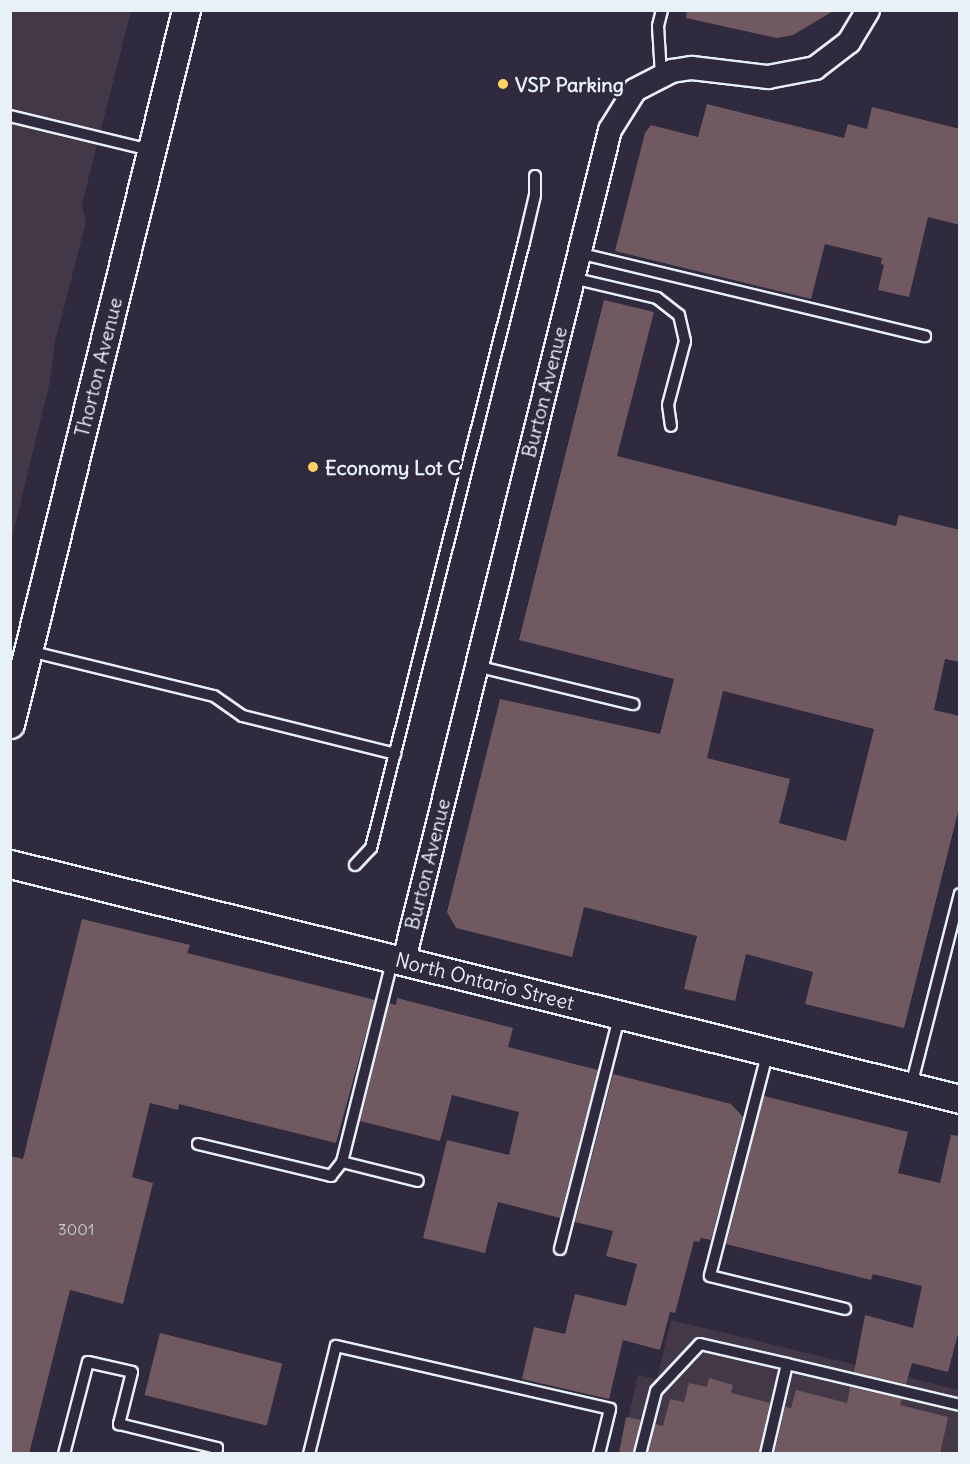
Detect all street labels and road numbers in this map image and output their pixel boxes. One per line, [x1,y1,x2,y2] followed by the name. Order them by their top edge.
[69,295,127,439] street label: Thorton Avenue
[516,324,572,460] street label: Burton Avenue
[399,796,455,932] street label: Burton Avenue
[393,947,577,1015] street label: North Ontario Street

